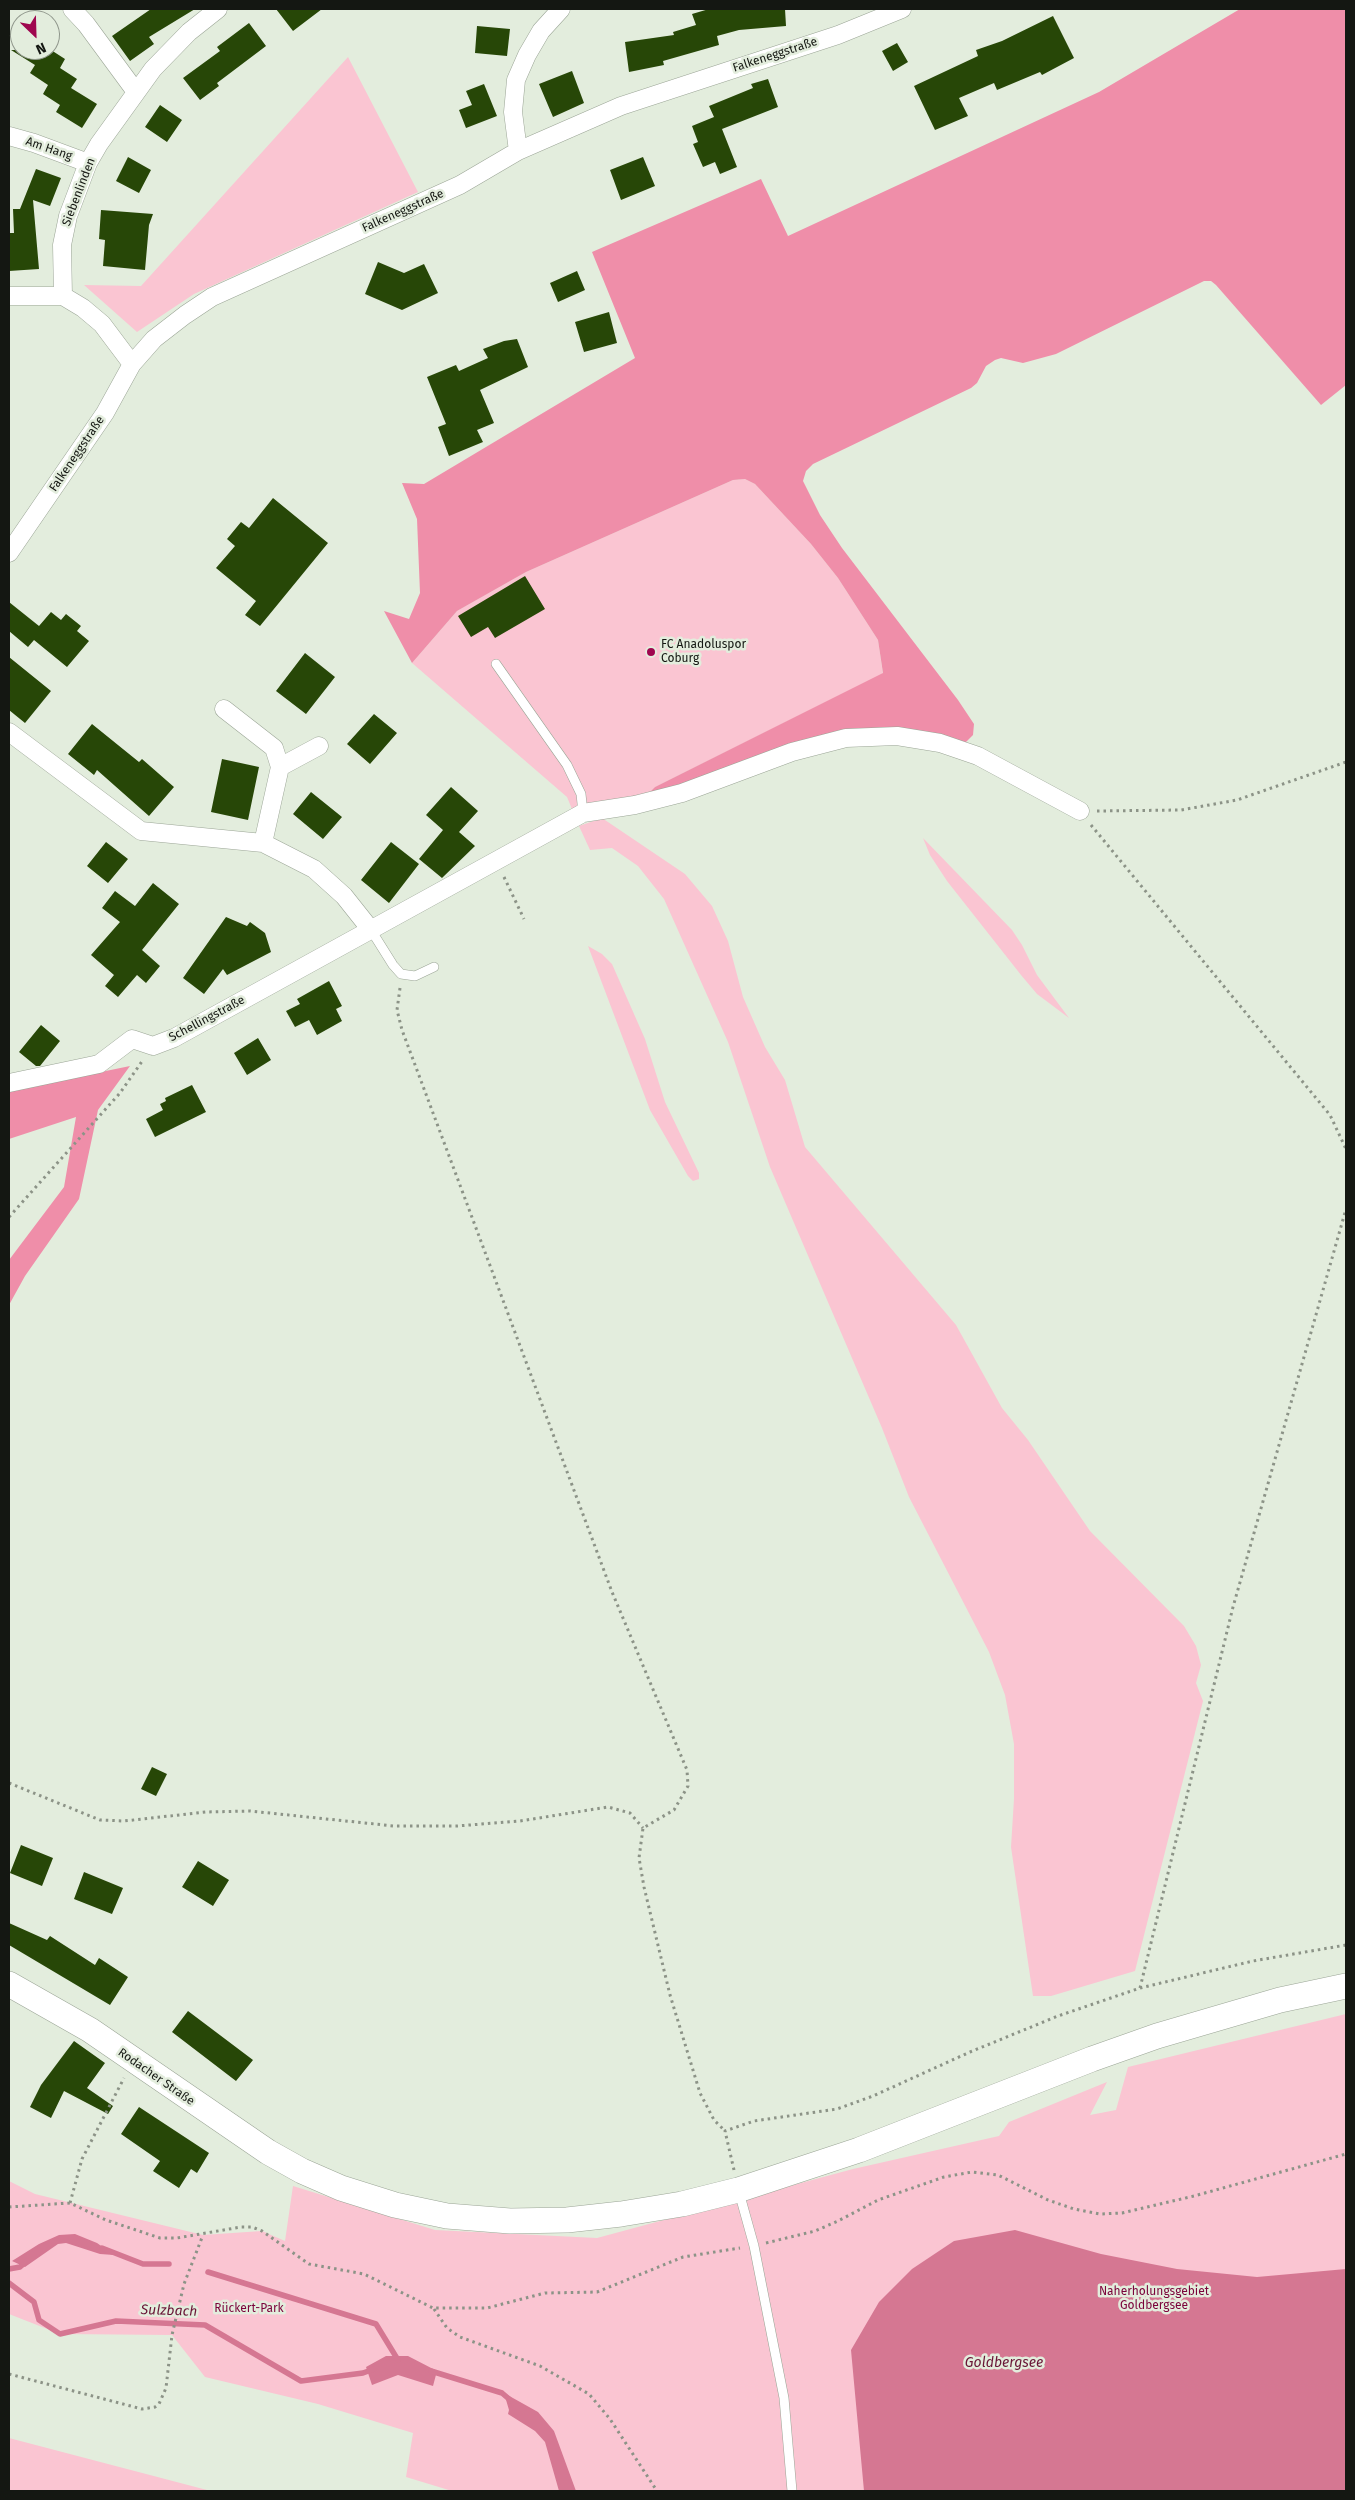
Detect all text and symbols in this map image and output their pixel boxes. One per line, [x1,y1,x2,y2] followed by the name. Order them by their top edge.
[10,10,60,60] north arrow
[731,35,819,75] street label: Falkeneggstraße
[33,39,49,58] text: N
[24,134,74,164] street label: Am Hang
[59,156,99,228] street label: Siebenlinden
[360,187,446,235] street label: Falkeneggstraße
[46,414,108,494] street label: Falkeneggstraße
[661,638,746,666] place label: FC Anadoluspor Coburg
[645,646,657,658] marker: FC Anadoluspor Coburg
[167,993,247,1045] street label: Schellingstraße
[115,2045,197,2109] street label: Rodacher Straße
[1099,2285,1209,2313] park label: Naherholungsgebiet Goldbergsee
[140,2302,198,2320] water label: Sulzbach
[214,2302,284,2316] park label: Rückert-Park
[965,2355,1043,2371] water label: Goldbergsee

